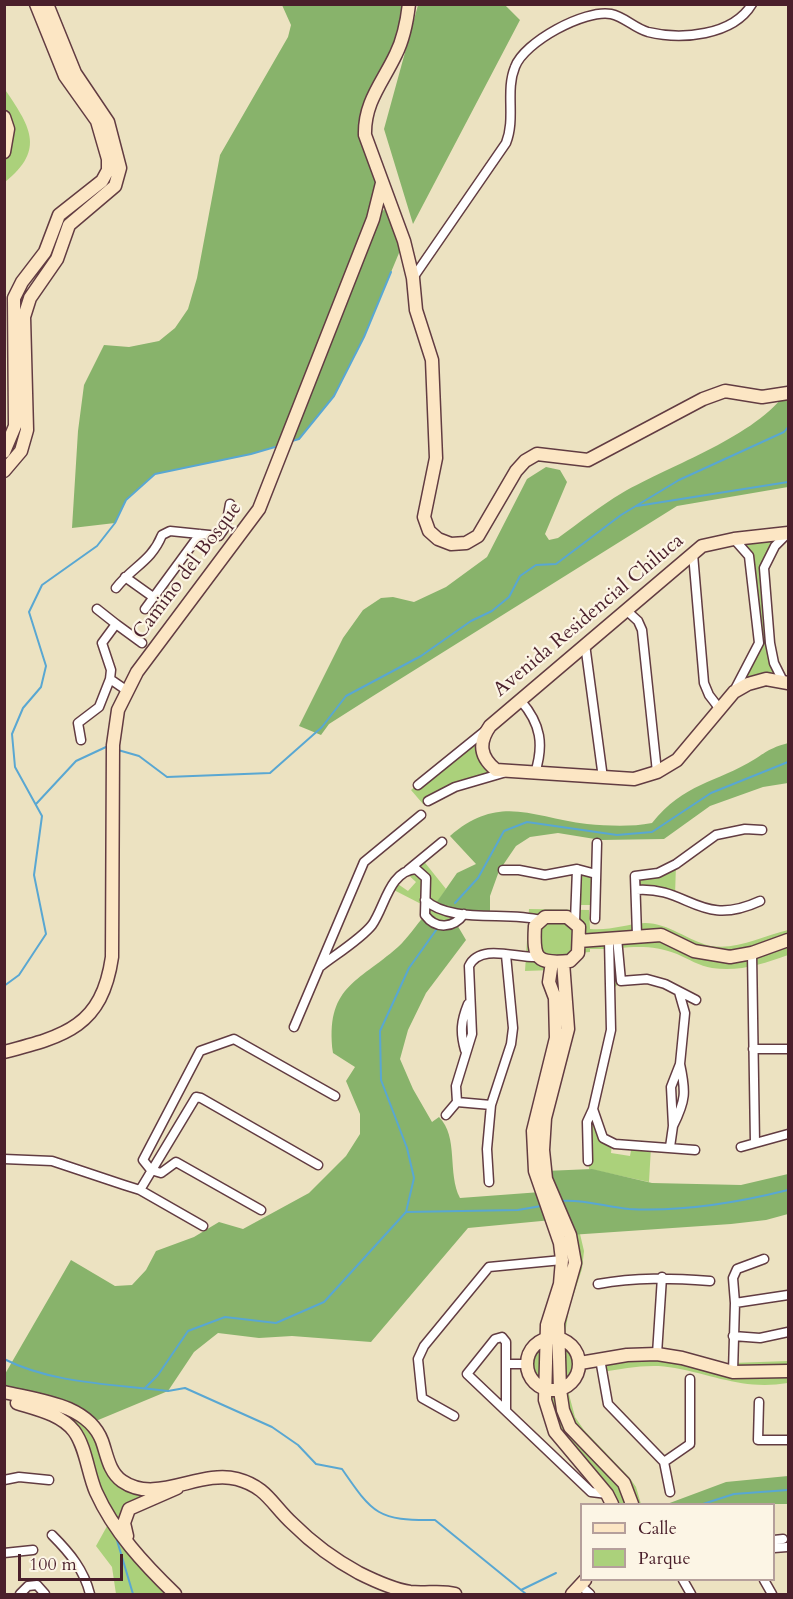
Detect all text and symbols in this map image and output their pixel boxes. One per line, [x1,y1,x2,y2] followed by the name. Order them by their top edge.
[128,497,248,645] street label: Camino del Bosque
[489,529,689,703] street label: Avenida Residencial Chiluca
[580,1503,775,1581] legend
[638,1516,677,1541] text: Calle
[21,1542,126,1580] scale bar
[638,1546,691,1571] text: Parque
[29,1552,77,1577] text: 100 m

